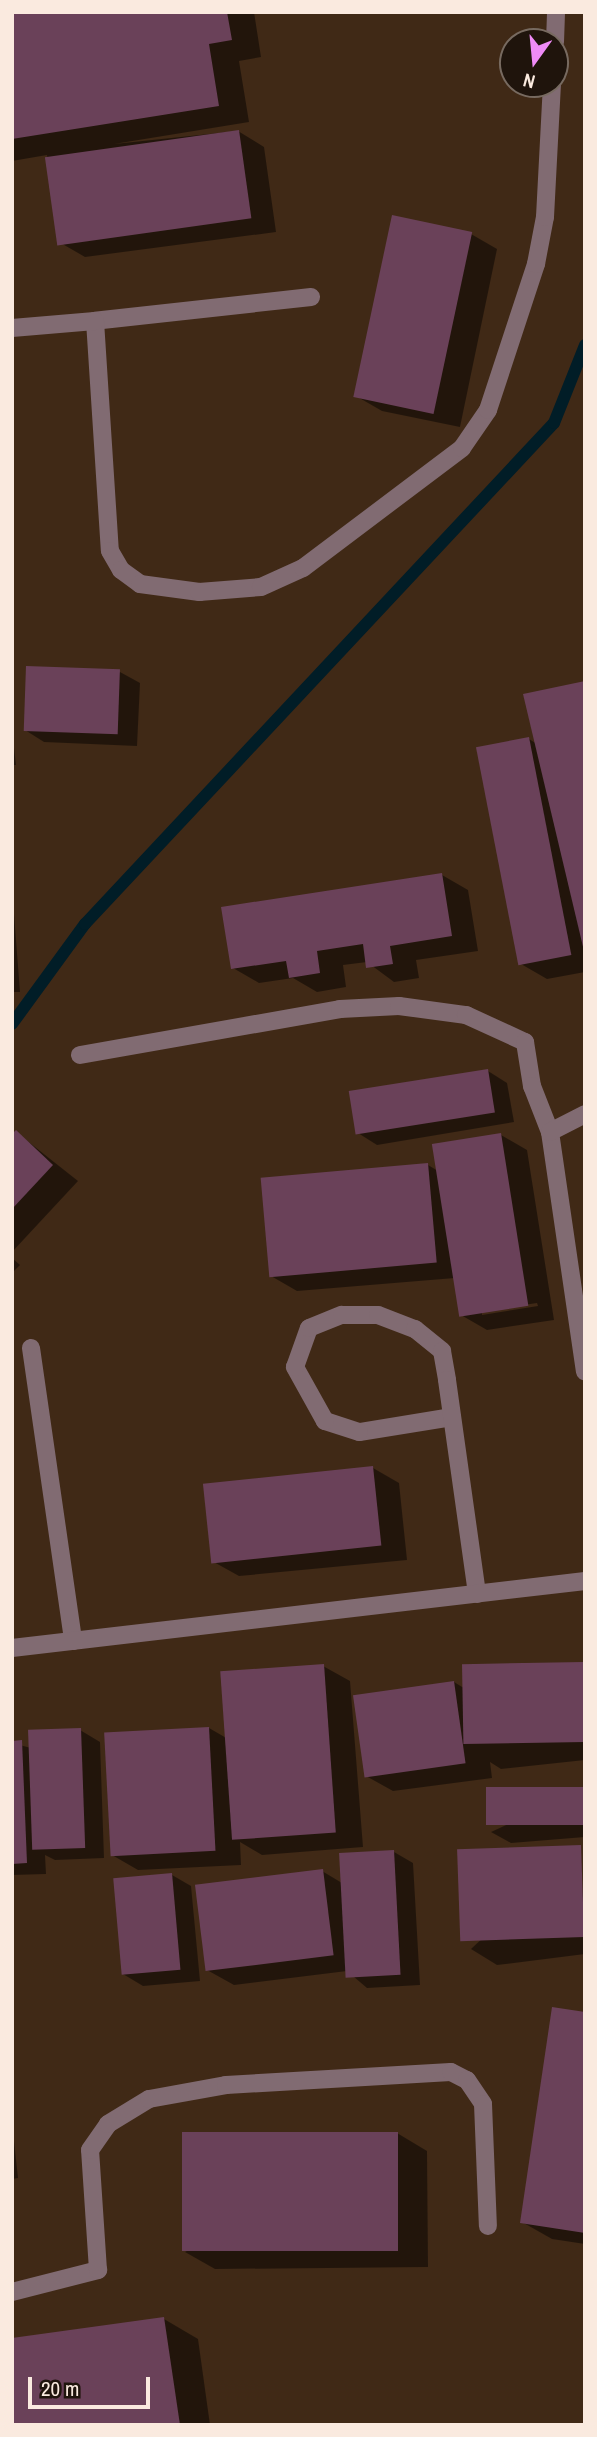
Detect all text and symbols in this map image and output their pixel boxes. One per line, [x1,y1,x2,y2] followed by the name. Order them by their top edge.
[499,28,569,98] north arrow
[520,67,538,95] text: N
[32,2364,154,2408] scale bar
[41,2374,79,2403] text: 20 m

